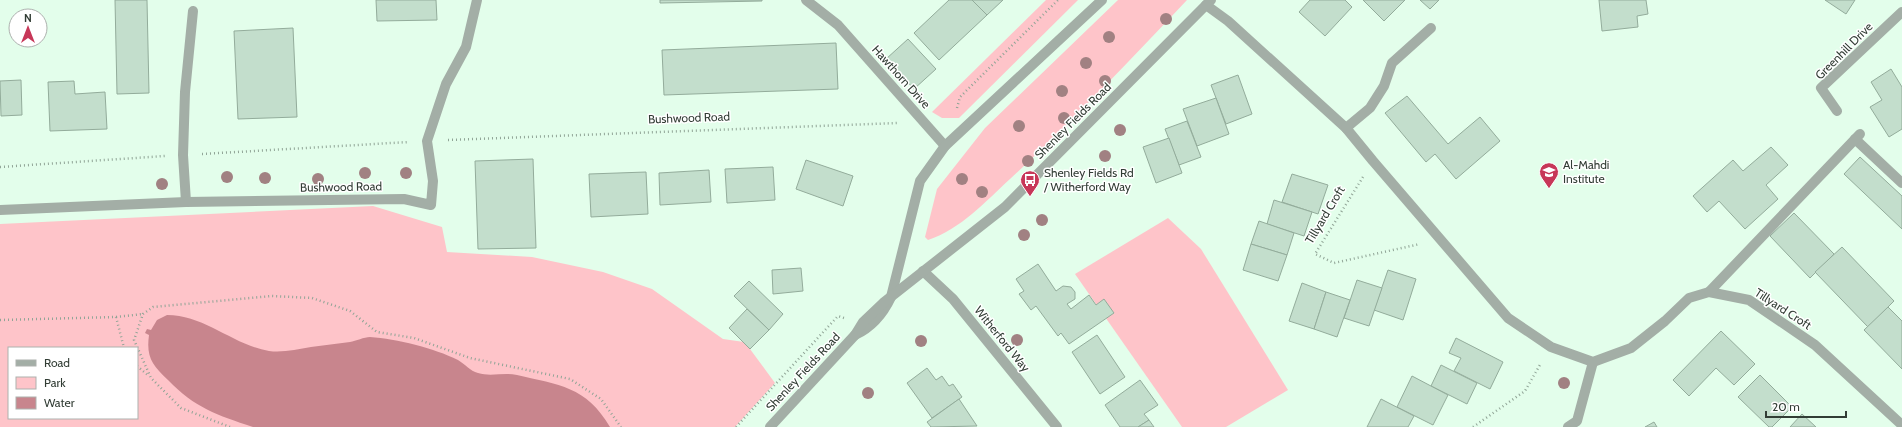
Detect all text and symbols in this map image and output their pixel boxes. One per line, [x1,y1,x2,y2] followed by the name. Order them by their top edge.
[8,8,48,48] north arrow
[24,11,32,25] text: N
[1812,19,1875,82] street label: Greenhill Drive
[869,42,934,111] street label: Hawthorn Drive
[1031,79,1114,162] street label: Shenley Fields Road
[648,109,730,126] street label: Bushwood Road
[1563,157,1609,186] place label: Al-Mahdi Institute
[1538,161,1560,189] school or university icon: Al-Mahdi Institute
[1043,165,1134,194] place label: Shenley Fields Rd / Witherford Way
[1019,169,1041,197] bus stop icon: Shenley Fields Rd / Witherford Way
[300,178,382,195] street label: Bushwood Road
[1301,183,1348,246] street label: Tillyard Croft
[1752,285,1814,332] street label: Tillyard Croft
[971,303,1033,375] street label: Witherford Way
[762,329,843,414] street label: Shenley Fields Road
[8,347,138,419] legend
[44,355,70,370] text: Road
[44,375,66,390] text: Park
[1766,393,1846,419] scale bar
[44,395,75,410] text: Water
[1772,399,1800,414] text: 20 m

